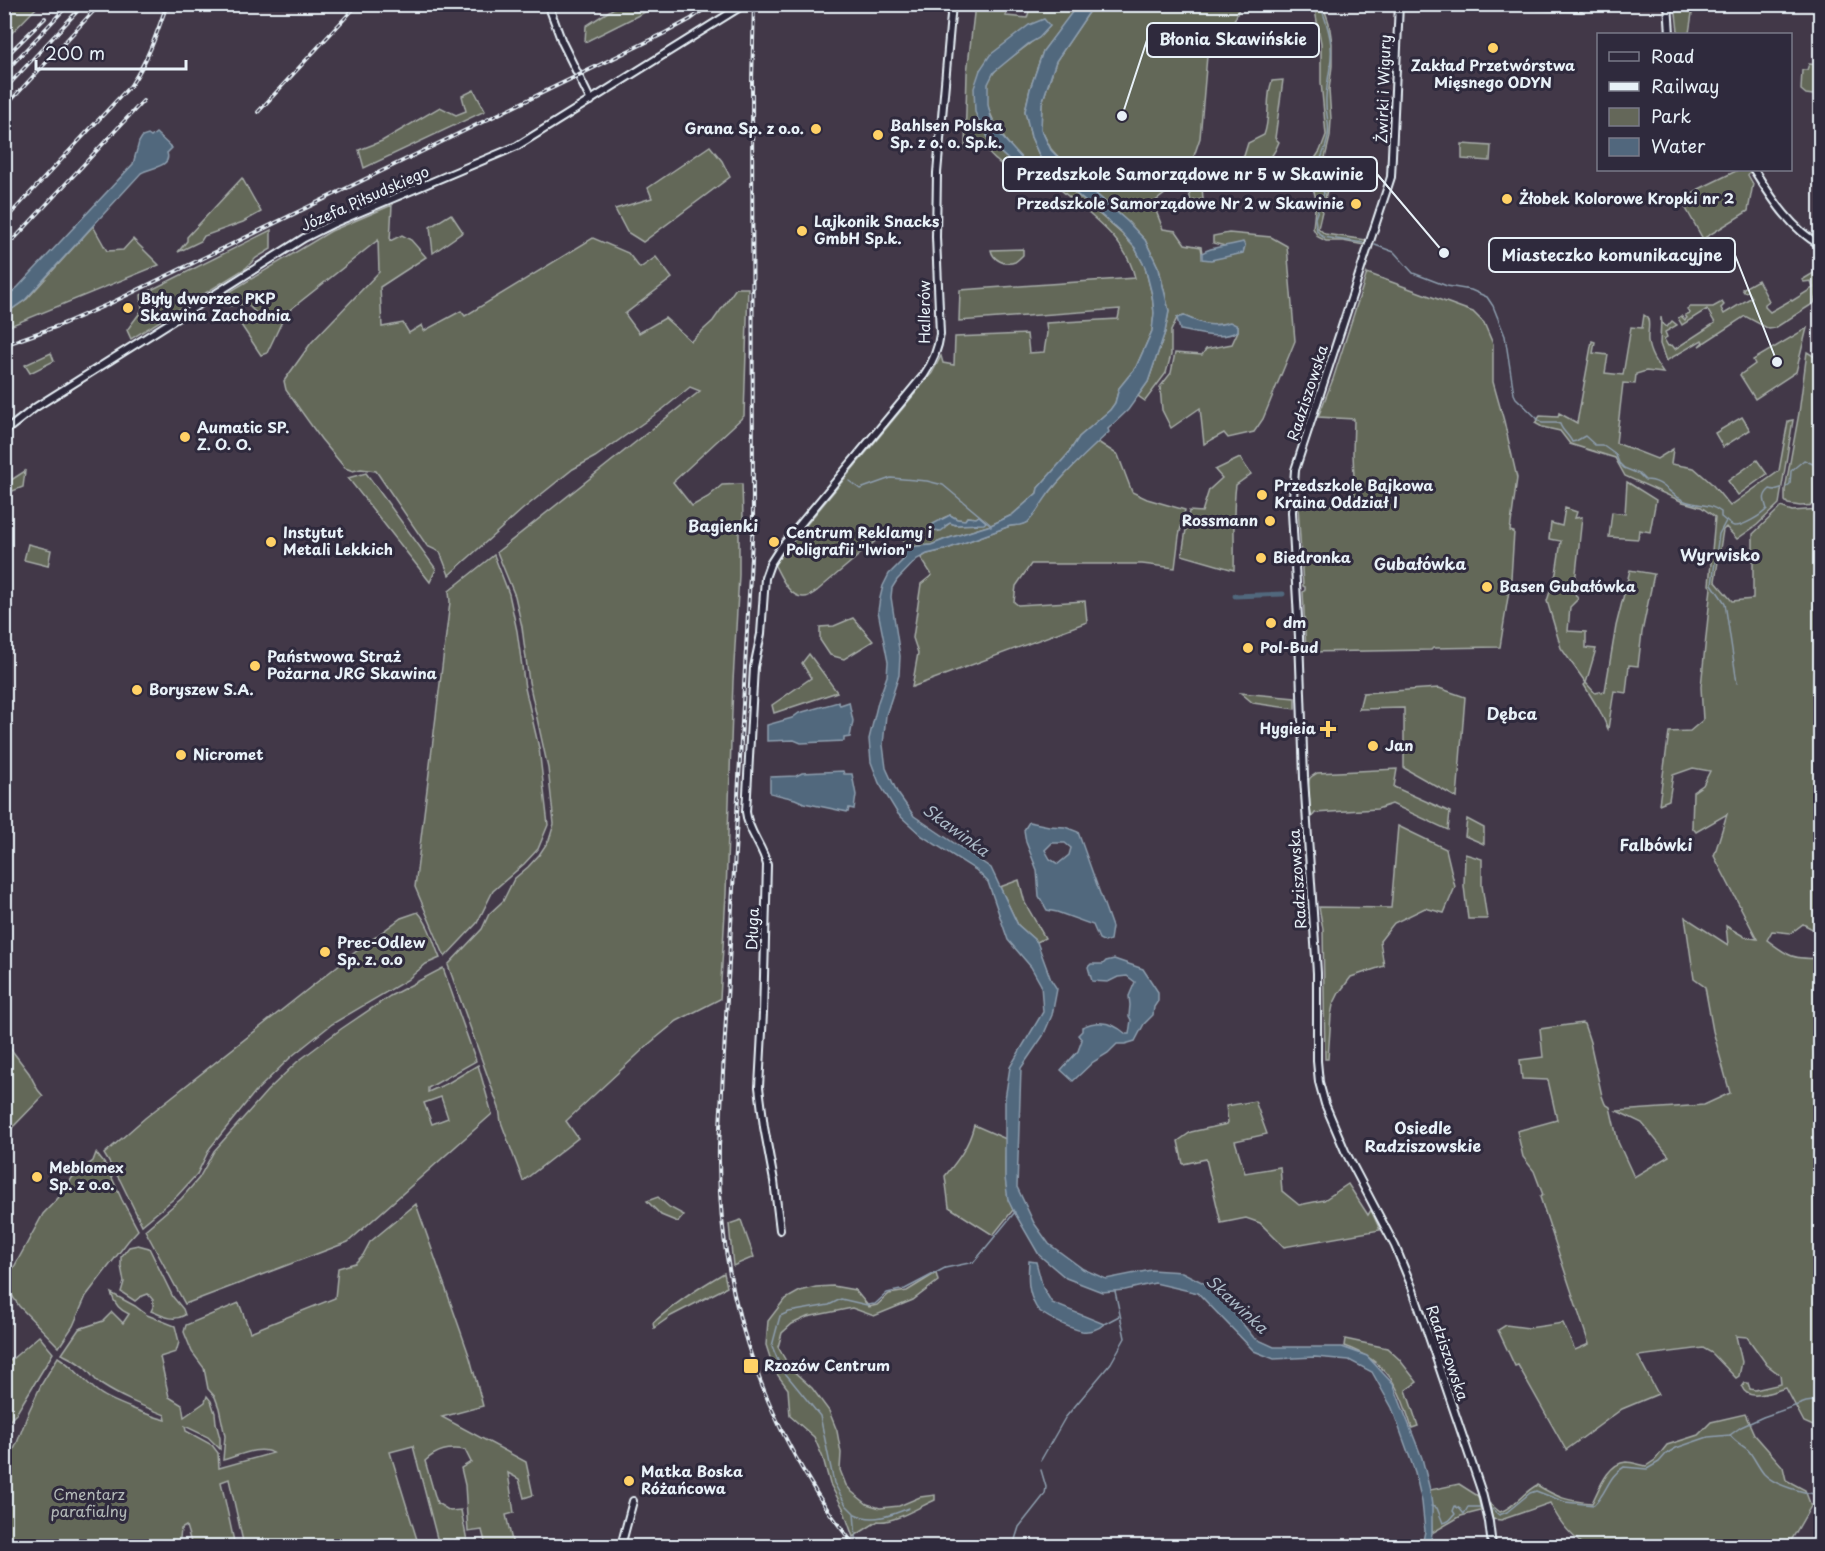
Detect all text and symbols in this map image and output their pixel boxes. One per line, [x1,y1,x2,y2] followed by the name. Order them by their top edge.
[1147,23,1319,57] callout: Błonia Skawińskie
[1159,26,1307,50] text: Błonia Skawińskie
[36,33,186,71] scale bar
[1597,33,1792,171] legend
[1369,34,1396,144] street label: Żwirki i Wigury
[45,39,105,66] text: 200 m
[1486,41,1500,55] marker: Zakład Przetwórstwa Mięsnego ODYN
[1651,42,1695,69] text: Road
[1411,53,1575,93] place label: Zakład Przetwórstwa Mięsnego ODYN
[1651,72,1719,99] text: Railway
[1651,102,1691,129] text: Park
[890,113,1003,153] place label: Bahlsen Polska Sp. z o. o. Sp.k.
[684,116,804,139] place label: Grana Sp. z o.o.
[809,122,823,136] marker: Grana Sp. z o.o.
[871,128,885,142] marker: Bahlsen Polska Sp. z o. o. Sp.k.
[1651,132,1706,159] text: Water
[1003,157,1377,191] callout: Przedszkole Samorządowe nr 5 w Skawinie
[296,159,432,236] street label: Józefa Piłsudskiego
[1016,161,1364,185] text: Przedszkole Samorządowe nr 5 w Skawinie
[1519,186,1735,209] place label: Żłobek Kolorowe Kropki nr 2
[1017,191,1344,214] place label: Przedszkole Samorządowe Nr 2 w Skawinie
[1500,192,1514,206] marker: Żłobek Kolorowe Kropki nr 2
[1349,197,1363,211] marker: Przedszkole Samorządowe Nr 2 w Skawinie
[814,209,939,249] place label: Lajkonik Snacks GmbH Sp.k.
[795,224,809,238] marker: Lajkonik Snacks GmbH Sp.k.
[1489,238,1735,272] callout: Miasteczko komunikacyjne
[1502,242,1722,266] text: Miasteczko komunikacyjne
[912,280,935,344] street label: Hallerów
[140,286,291,326] place label: Były dworzec PKP Skawina Zachodnia
[121,301,135,315] marker: Były dworzec PKP Skawina Zachodnia
[1280,341,1333,444] street label: Radziszowska
[197,415,290,455] place label: Aumatic SP. Z. O. O.
[178,430,192,444] marker: Aumatic SP. Z. O. O.
[1274,473,1433,513] place label: Przedszkole Bajkowa Kraina Oddział I
[1255,488,1269,502] marker: Przedszkole Bajkowa Kraina Oddział I
[1182,508,1258,531] place label: Rossmann
[688,513,758,537] district label: Bagienki
[1263,514,1277,528] marker: Rossmann
[283,520,393,560] place label: Instytut Metali Lekkich
[786,520,933,560] place label: Centrum Reklamy i Poligrafii "Iwion"
[264,535,278,549] marker: Instytut Metali Lekkich
[767,535,781,549] marker: Centrum Reklamy i Poligrafii "Iwion"
[1680,542,1760,566] district label: Wyrwisko
[1273,545,1351,568] place label: Biedronka
[1254,551,1268,565] marker: Biedronka
[1374,551,1466,575] district label: Gubałówka
[1499,574,1636,597] place label: Basen Gubałówka
[1480,580,1494,594] marker: Basen Gubałówka
[1283,610,1306,633] place label: dm
[1264,616,1278,630] marker: dm
[1260,635,1318,658] place label: Pol-Bud
[1241,641,1255,655] marker: Pol-Bud
[267,644,438,684] place label: Państwowa Straż Pożarna JRG Skawina
[248,659,262,673] marker: Państwowa Straż Pożarna JRG Skawina
[149,677,254,700] place label: Boryszew S.A.
[130,683,144,697] marker: Boryszew S.A.
[1487,701,1538,725] district label: Dębca
[1260,716,1317,739] place label: Hygieia
[1321,722,1335,736] marker: Hygieia
[1385,733,1413,756] place label: Jan
[1366,739,1380,753] marker: Jan
[193,742,263,765] place label: Nicromet
[174,748,188,762] marker: Nicromet
[918,797,996,862] water label: Skawinka
[1282,828,1311,930] street label: Radziszowska
[1620,832,1692,856] district label: Falbówki
[739,907,764,950] street label: Długa
[337,930,426,970] place label: Prec-Odlew Sp. z. o.o
[318,945,332,959] marker: Prec-Odlew Sp. z. o.o
[1365,1115,1482,1157] district label: Osiedle Radziszowskie
[49,1155,124,1195] place label: Meblomex Sp. z o.o.
[30,1170,44,1184] marker: Meblomex Sp. z o.o.
[1201,1268,1275,1339] water label: Skawinka
[1421,1302,1476,1404] street label: Radziszowska
[764,1353,890,1376] place label: Rzozów Centrum
[742,1357,760,1375] marker: Rzozów Centrum
[641,1459,743,1499] place label: Matka Boska Różańcowa
[622,1474,636,1488] marker: Matka Boska Różańcowa
[51,1482,127,1522] park label: Cmentarz parafialny

